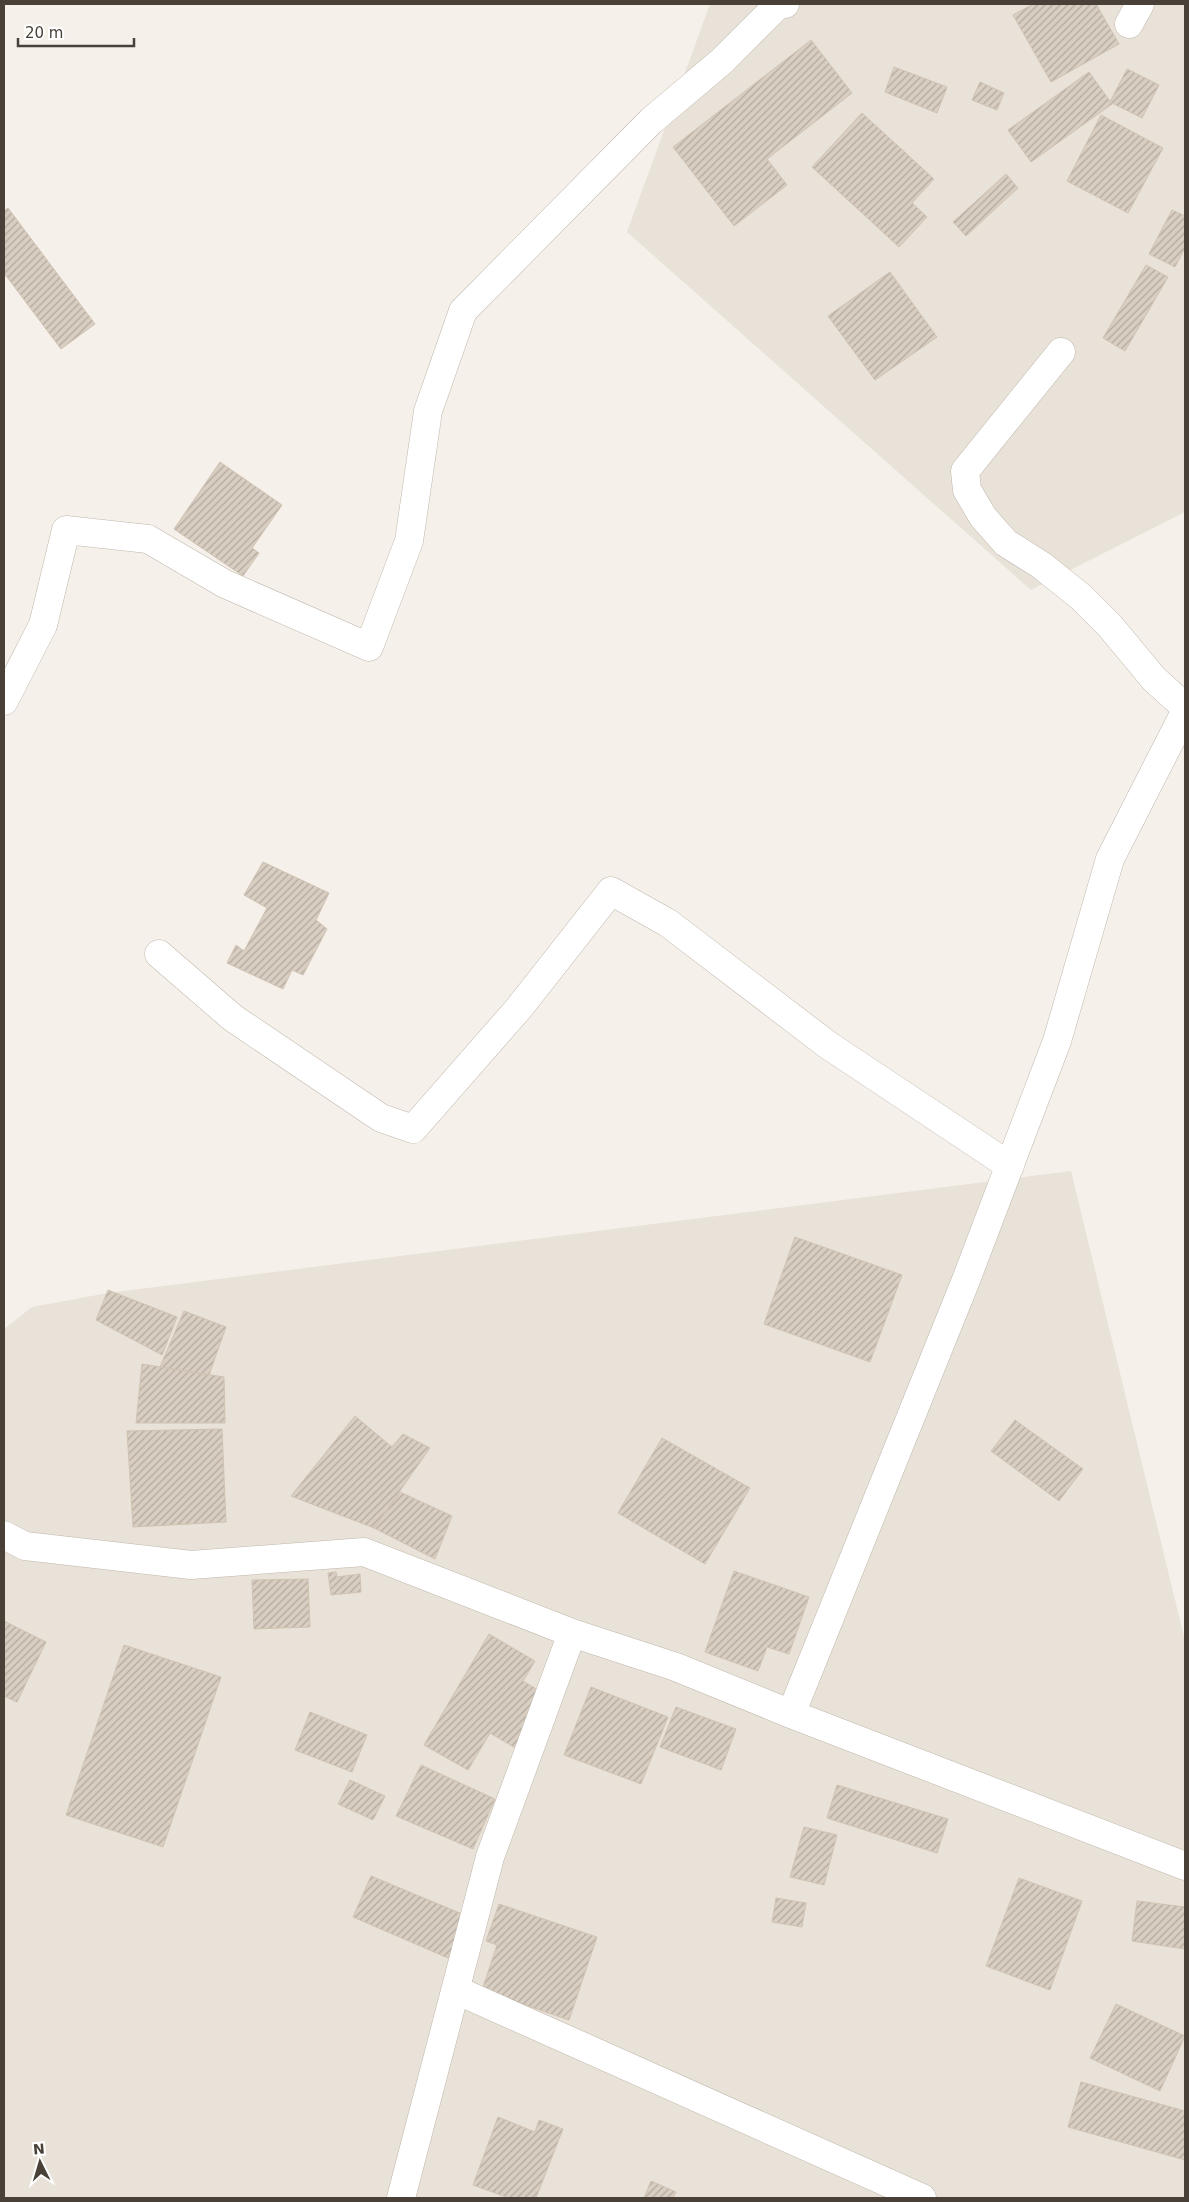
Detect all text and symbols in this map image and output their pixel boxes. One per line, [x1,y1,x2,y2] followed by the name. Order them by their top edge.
[18,15,134,47] scale bar
[25,24,63,42] text: 20 m
[15,2137,65,2187] north arrow
[32,2141,45,2158] text: N

